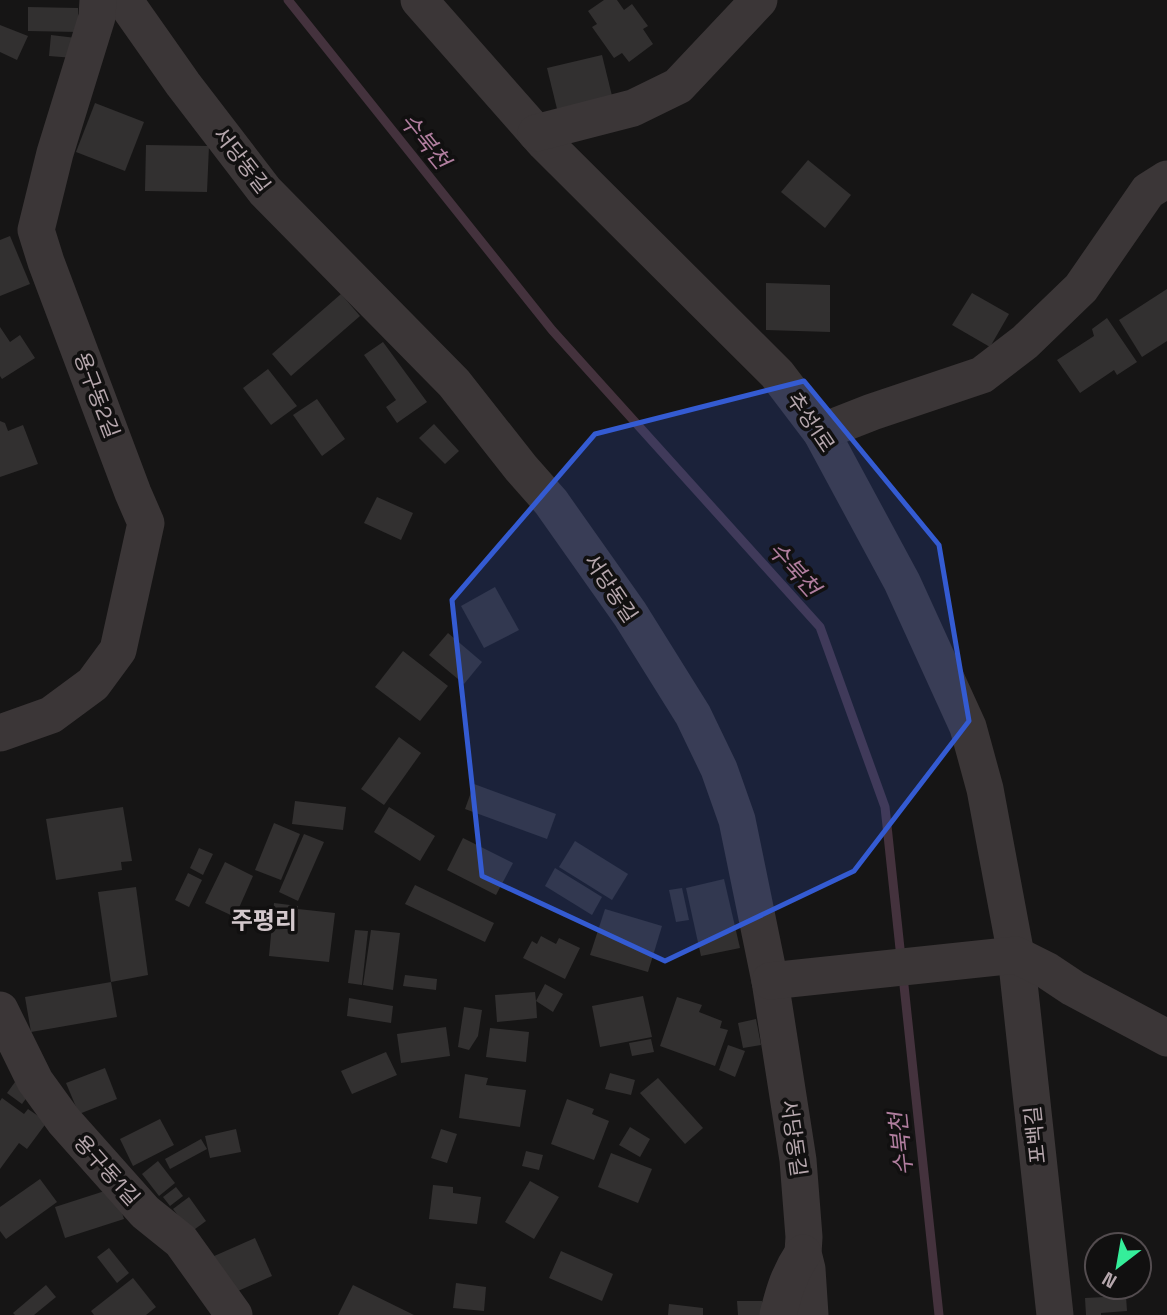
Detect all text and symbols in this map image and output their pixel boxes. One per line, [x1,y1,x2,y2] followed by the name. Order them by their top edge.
[393,107,458,177] water label: 수북천
[208,121,276,199] street label: 서당동길
[68,348,126,442] street label: 용구동2길
[781,387,841,457] street label: 추성1로
[762,535,828,605] water label: 수북천
[578,548,644,628] street label: 서당동길
[231,905,297,936] district label: 주평리
[775,1098,813,1178] street label: 서당동길
[1019,1105,1051,1165] street label: 포백길
[882,1108,919,1177] water label: 수북천
[68,1129,146,1211] street label: 용구동1길
[1083,1231,1153,1301] north arrow
[1098,1266,1121,1294] text: N

